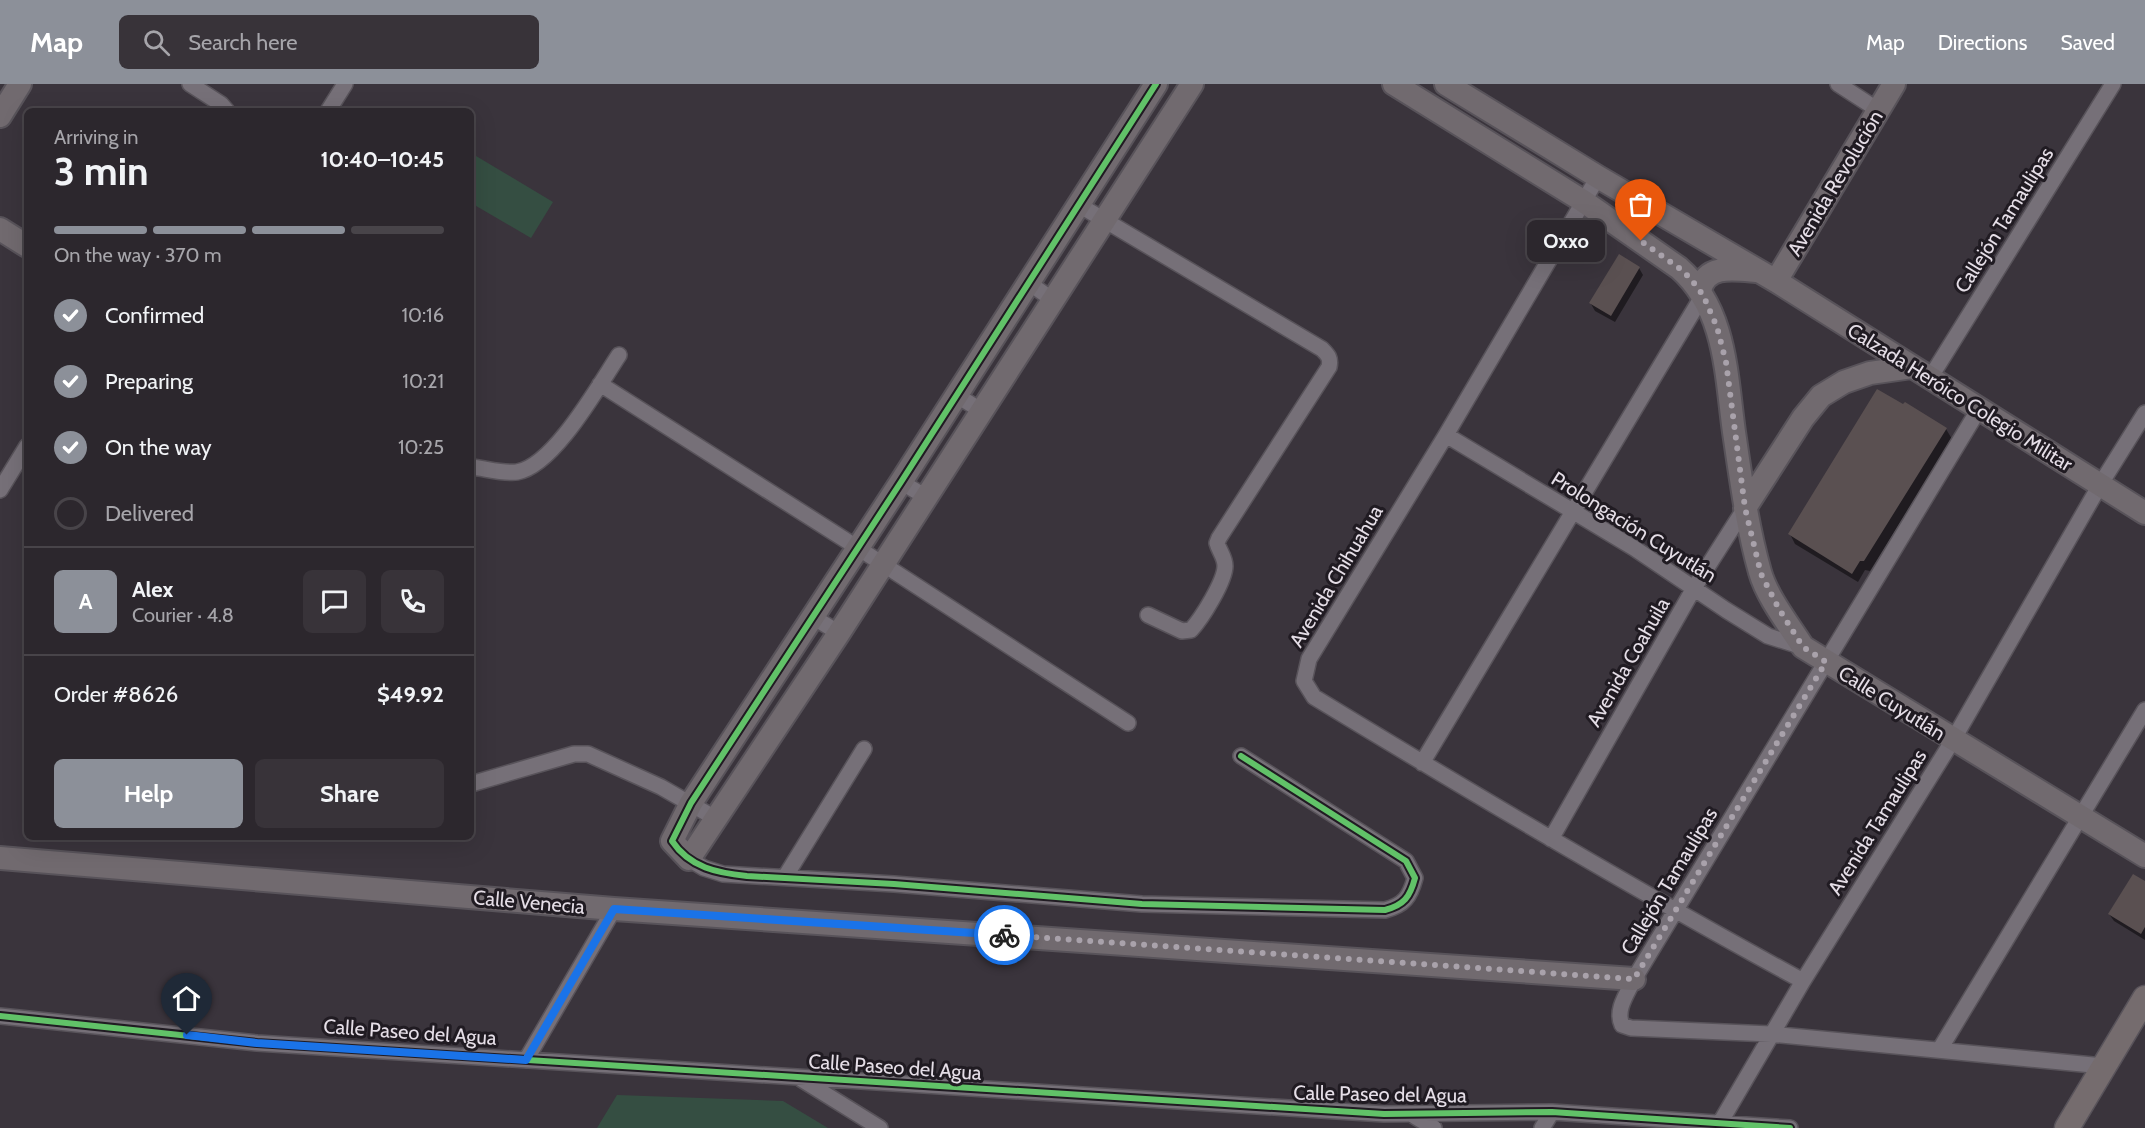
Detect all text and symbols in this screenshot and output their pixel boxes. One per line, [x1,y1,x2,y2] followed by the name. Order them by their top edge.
[119,15,539,69] search box
[30,25,83,59] text: Map
[140,26,173,59] icon: search
[188,29,297,56] text: Search here
[1866,30,1905,55] text: Map
[1938,30,2027,55] text: Directions
[2060,30,2115,55] text: Saved
[1782,106,1888,260] street label: Avenida Revolución
[54,125,138,149] text: Arriving in
[1950,143,2058,297] street label: Callejón Tamaulipas
[320,146,444,173] text: 10:40–10:45
[54,147,149,195] text: 3 min
[1615,179,1666,241] pin
[1624,188,1657,221] icon: bag
[1527,220,1605,262] callout: Oxxo
[1543,229,1589,253] text: Oxxo
[54,243,221,267] text: On the way · 370 m
[54,299,87,332] icon: check
[105,302,204,329] text: Confirmed
[401,303,444,327] text: 10:16
[1843,318,2077,477] street label: Calzada Heróico Colegio Militar
[54,365,87,398] icon: check
[105,368,193,395] text: Preparing
[402,369,444,393] text: 10:21
[54,431,87,464] icon: check
[105,434,212,461] text: On the way
[398,435,444,459] text: 10:25
[1547,466,1721,588] street label: Prolongación Cuyutlán
[105,500,194,527] text: Delivered
[1284,500,1388,651] street label: Avenida Chihuahua
[303,570,366,633] button: chat
[381,570,444,633] button: phone
[132,576,173,603] text: Alex
[79,588,92,615] text: A
[1581,593,1675,731] street label: Avenida Coahuila
[132,603,234,627] text: Courier · 4.8
[1834,661,1950,745] street label: Calle Cuyutlán
[54,681,178,708] text: Order #8626
[377,681,444,708] text: $49.92
[1823,745,1931,899] street label: Avenida Tamaulipas
[54,759,243,828] button: Help
[255,759,444,828] button: Share
[1616,803,1722,959] street label: Callejón Tamaulipas
[472,885,586,919] street label: Calle Venecia
[974,905,1034,965] courier
[988,919,1021,952] icon: bike
[161,973,212,1035] pin
[170,982,203,1015] icon: home
[323,1014,498,1050] street label: Calle Paseo del Agua
[808,1049,983,1085] street label: Calle Paseo del Agua
[1293,1080,1467,1108] street label: Calle Paseo del Agua

